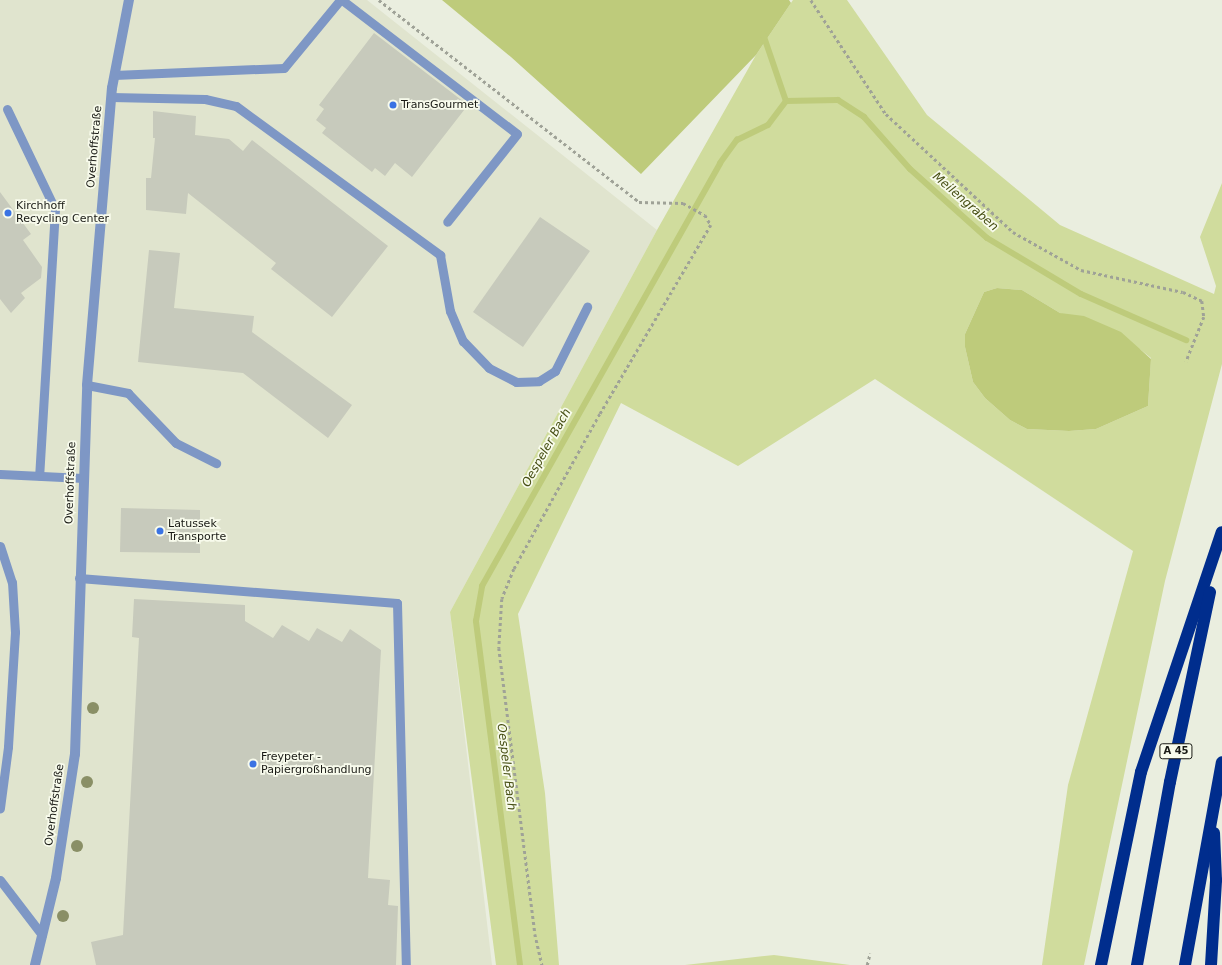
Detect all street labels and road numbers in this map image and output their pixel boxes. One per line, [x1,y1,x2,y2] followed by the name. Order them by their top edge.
[85,105,105,189] street label: Overhoffstraße
[63,442,79,524] street label: Overhoffstraße
[1159,743,1193,759] road number: A 45
[43,763,67,847] street label: Overhoffstraße

